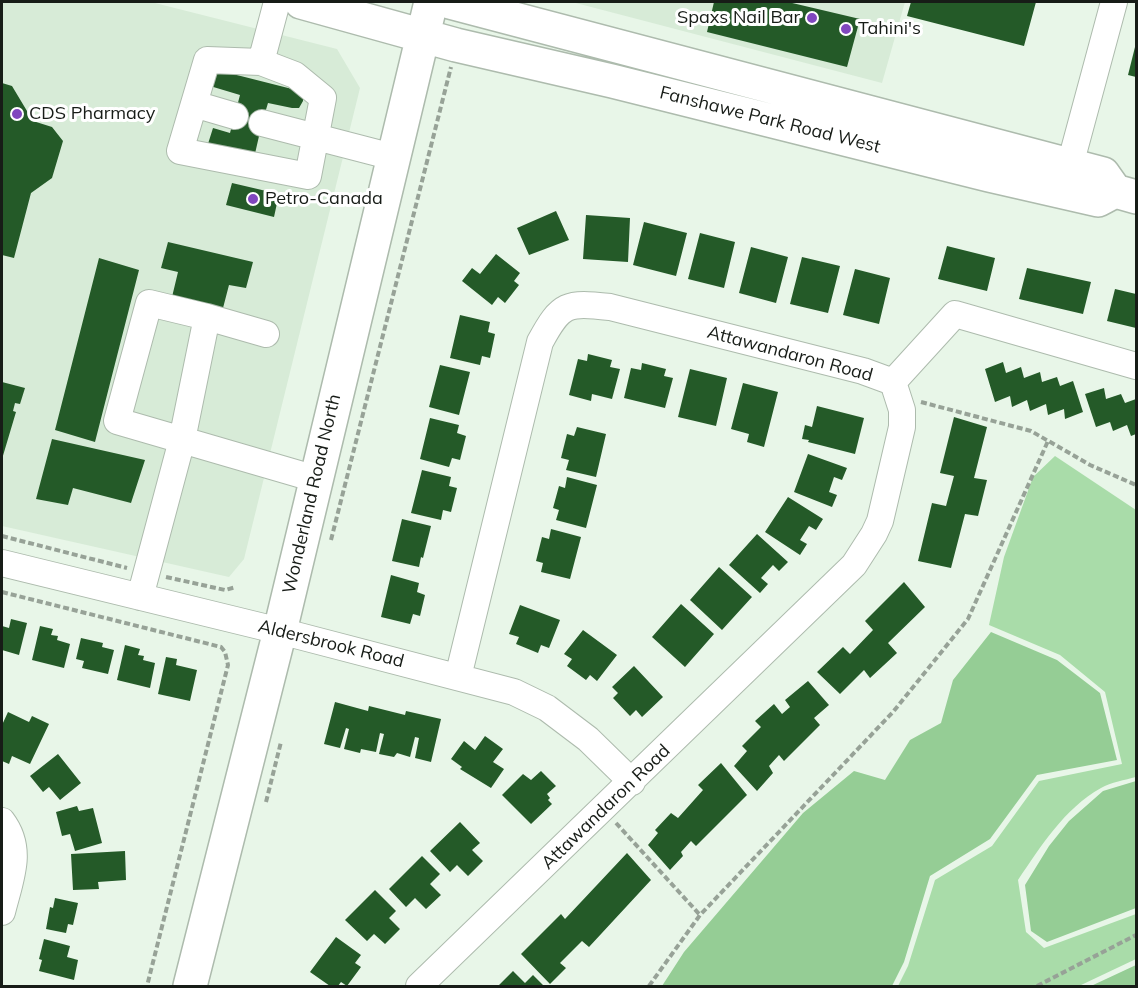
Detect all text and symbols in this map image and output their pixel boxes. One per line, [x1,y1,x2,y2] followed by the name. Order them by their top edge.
[677,7,800,29] place label: Spaxs Nail Bar
[805,11,819,25] marker: Spaxs Nail Bar
[858,18,921,40] place label: Tahini's
[839,22,853,36] marker: Tahini's
[657,82,883,158] street label: Fanshawe Park Road West
[29,103,155,125] place label: CDS Pharmacy
[10,107,24,121] marker: CDS Pharmacy
[265,188,383,210] place label: Petro-Canada
[246,192,260,206] marker: Petro-Canada
[705,321,875,387] street label: Attawandaron Road
[278,392,346,596] street label: Wonderland Road North
[256,615,406,673] street label: Aldersbrook Road
[537,740,675,874] street label: Attawandaron Road

